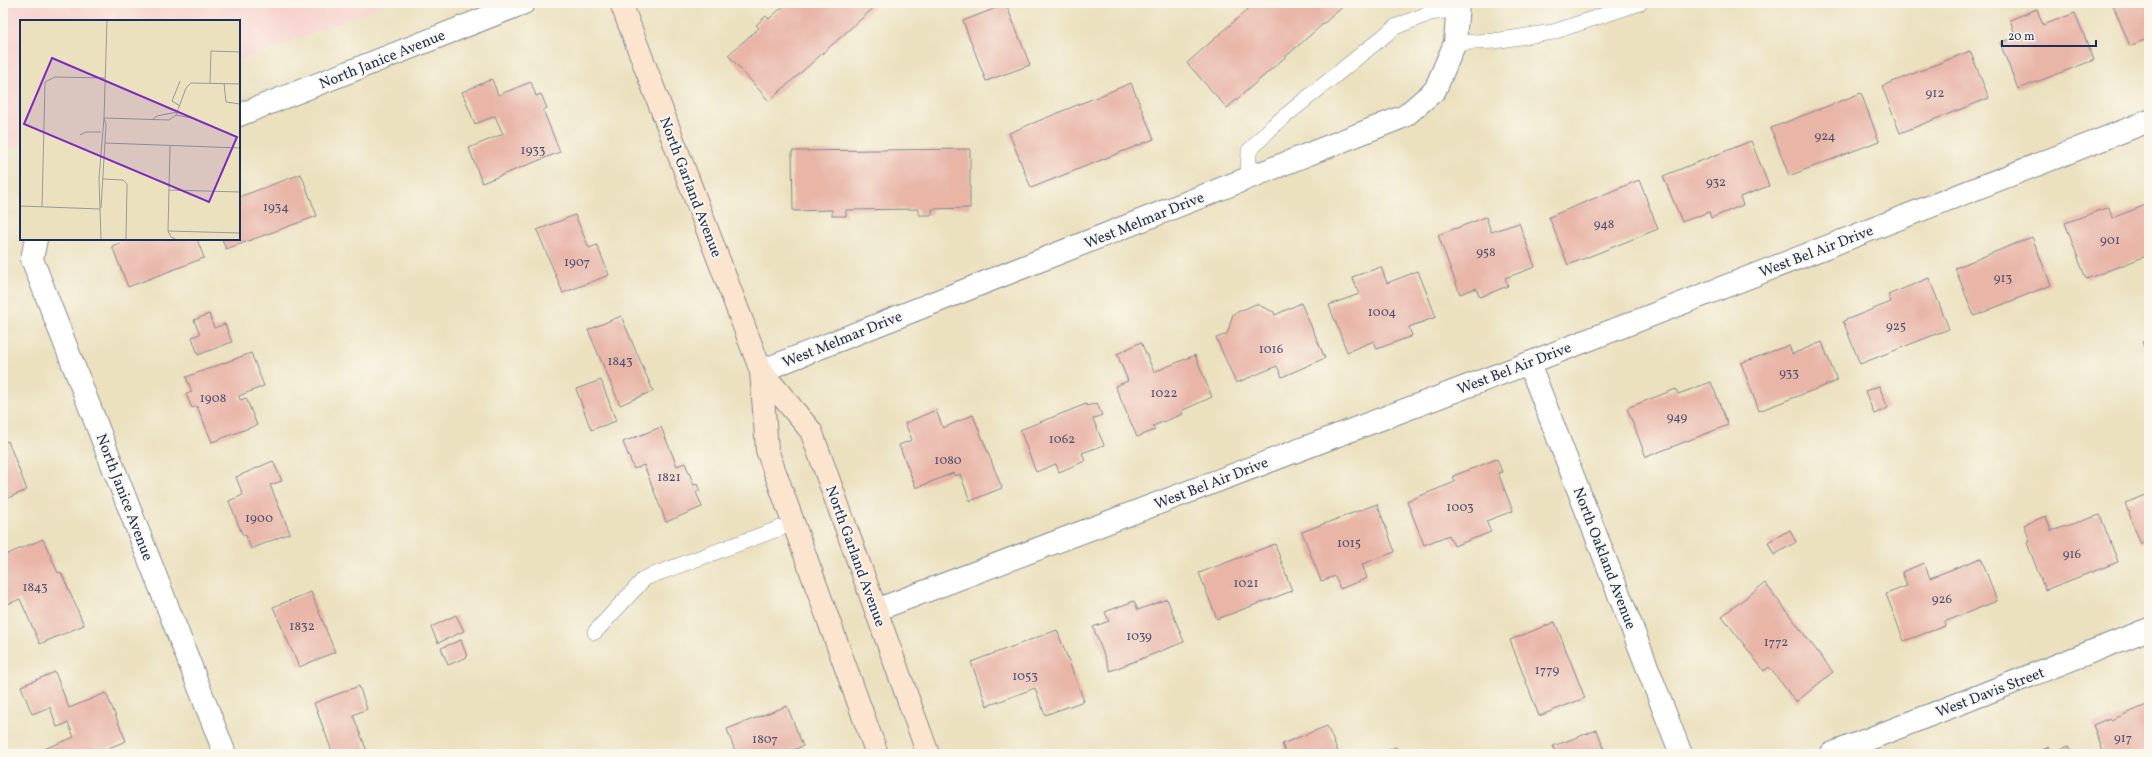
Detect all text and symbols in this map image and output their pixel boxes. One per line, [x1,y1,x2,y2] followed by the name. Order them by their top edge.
[20,20,240,240] inset map
[2002,22,2096,48] scale bar
[316,25,449,95] street label: North Janice Avenue
[2008,29,2035,45] text: 20 m
[1926,85,1944,103] house number: 912
[653,114,726,261] street label: North Garland Avenue
[1814,128,1836,146] house number: 924
[521,142,546,160] house number: 1933
[1706,174,1726,192] house number: 932
[1081,188,1208,255] street label: West Melmar Drive
[263,199,289,217] house number: 1934
[1594,216,1614,234] house number: 948
[1756,221,1877,284] street label: West Bel Air Drive
[2100,232,2120,250] house number: 901
[1476,244,1496,262] house number: 958
[564,254,590,272] house number: 1907
[1994,270,2013,288] house number: 913
[1368,304,1396,322] house number: 1004
[779,307,906,374] street label: West Melmar Drive
[1886,318,1906,336] house number: 925
[1454,338,1575,401] street label: West Bel Air Drive
[1259,341,1284,359] house number: 1016
[607,353,633,371] house number: 1843
[1779,365,1799,383] house number: 933
[1151,385,1177,403] house number: 1022
[200,390,226,408] house number: 1908
[1667,409,1688,427] house number: 949
[90,431,157,564] street label: North Janice Avenue
[1049,431,1075,449] house number: 1062
[934,452,962,470] house number: 1080
[1151,453,1272,516] street label: West Bel Air Drive
[657,469,681,487] house number: 1821
[819,483,890,630] street label: North Garland Avenue
[1567,484,1640,633] street label: North Oakland Avenue
[1446,499,1474,517] house number: 1003
[245,510,273,528] house number: 1900
[1337,535,1361,553] house number: 1015
[2063,546,2082,564] house number: 916
[1234,575,1258,593] house number: 1021
[22,579,48,597] house number: 1843
[1932,591,1953,609] house number: 926
[289,618,315,636] house number: 1832
[1126,628,1152,646] house number: 1039
[1764,634,1788,652] house number: 1772
[1535,662,1559,680] house number: 1779
[1933,663,2048,724] street label: West Davis Street
[1012,668,1038,686] house number: 1053
[2114,730,2132,748] house number: 917
[752,731,778,749] house number: 1807

